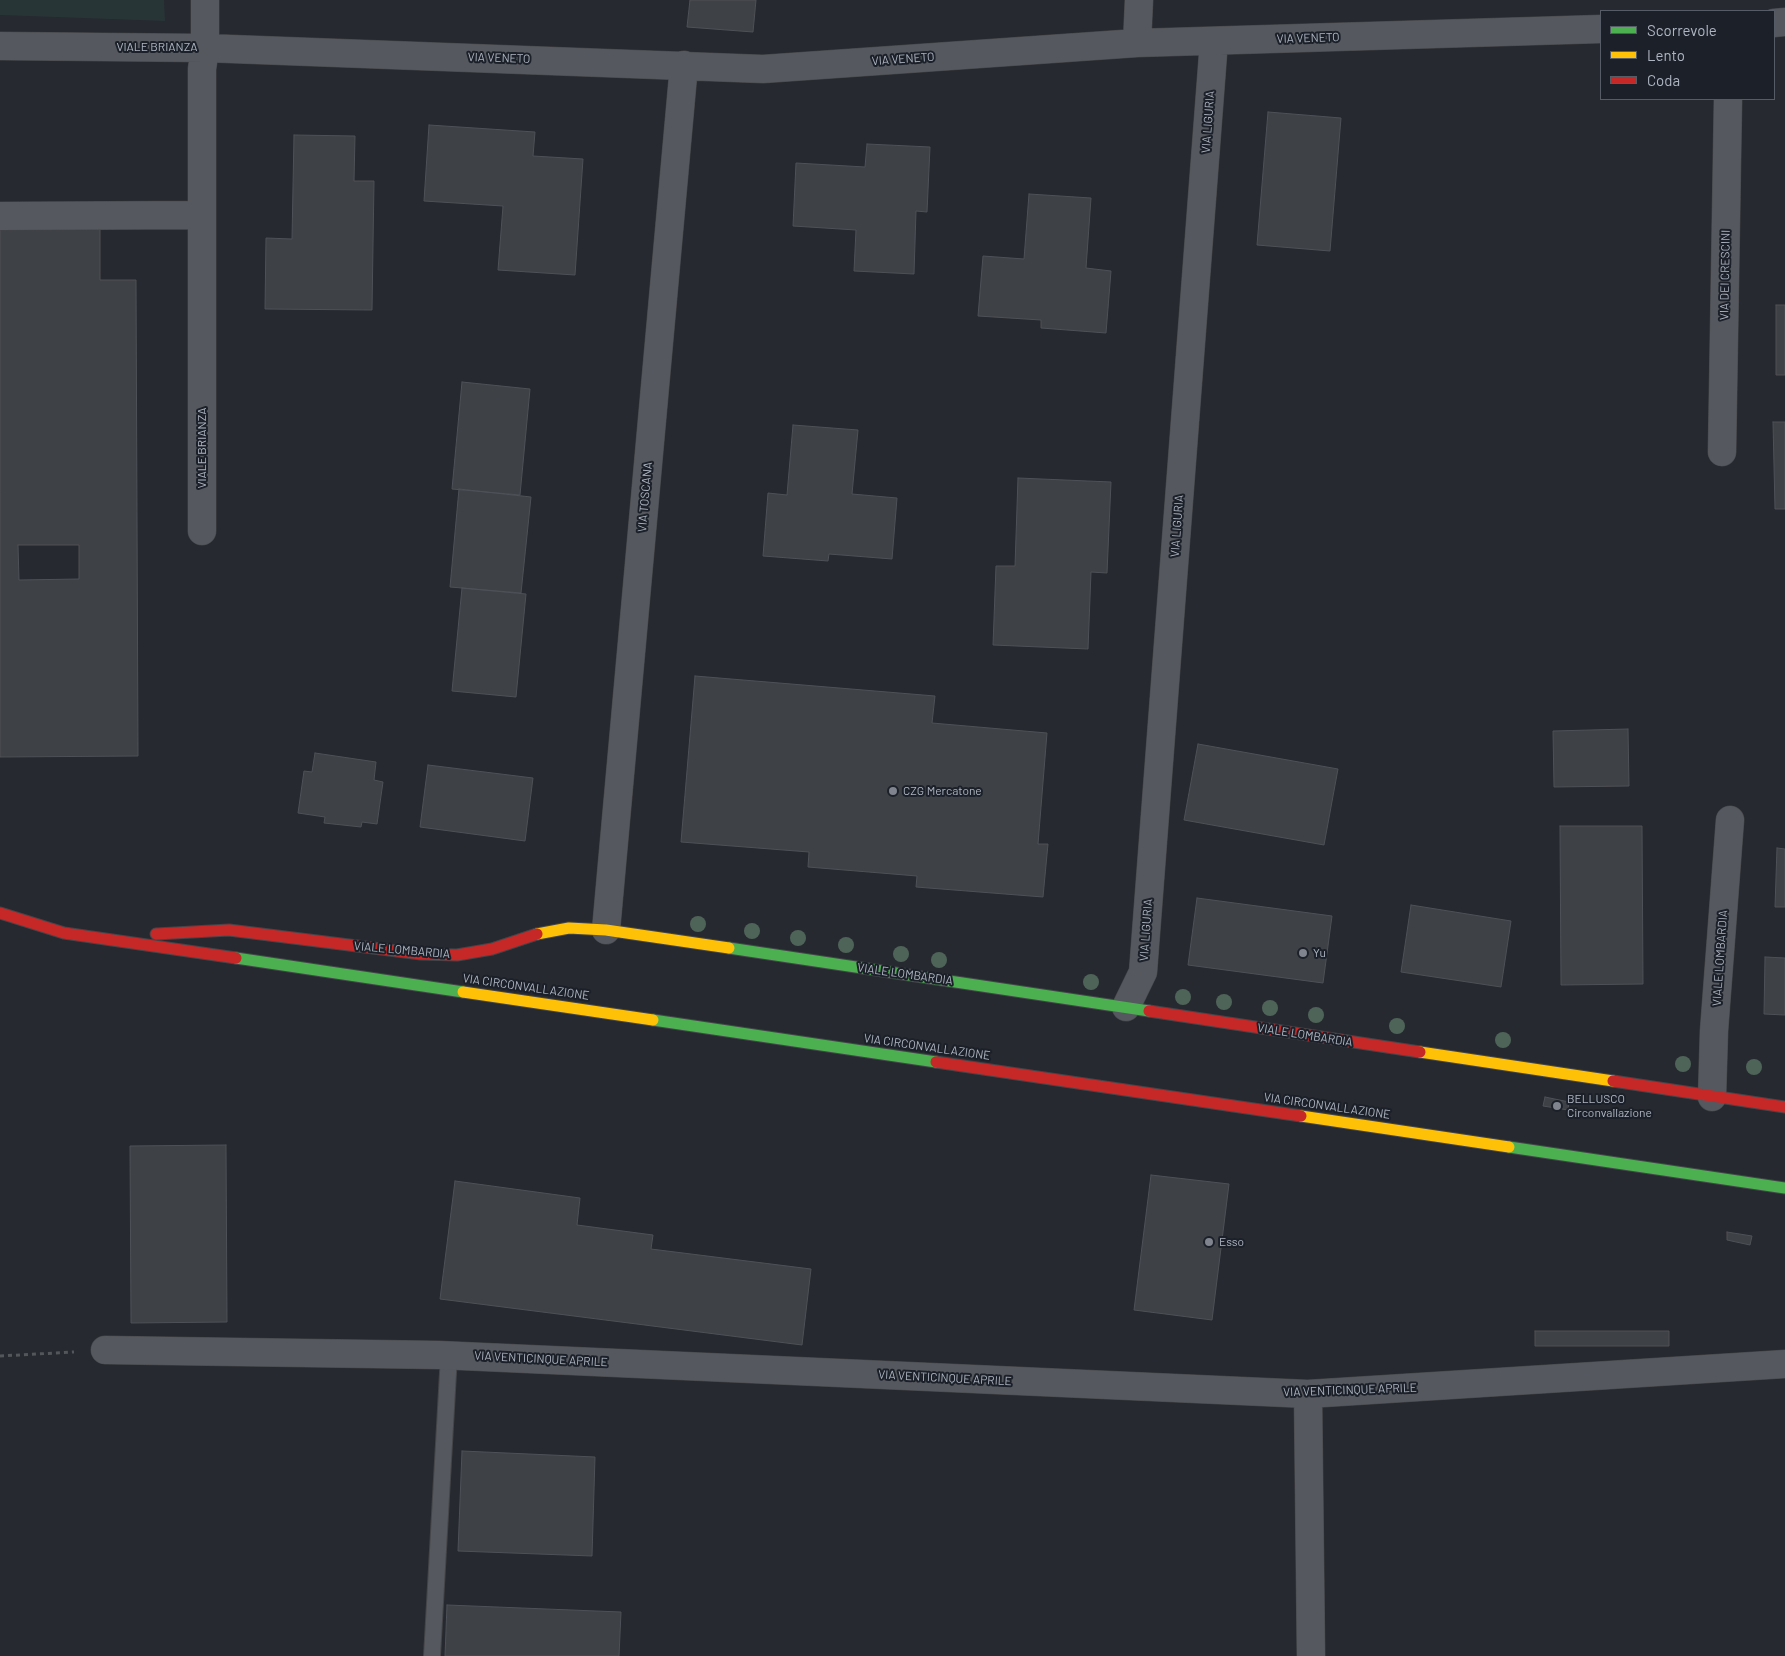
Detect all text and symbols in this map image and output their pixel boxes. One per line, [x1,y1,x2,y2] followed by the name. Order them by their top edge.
[1600,10,1775,100] legend
[1647,21,1717,39] text: Scorrevole
[1276,30,1340,46] street label: VIA VENETO
[116,40,198,54] street label: VIALE BRIANZA
[1647,46,1685,64] text: Lento
[467,50,531,66] street label: VIA VENETO
[871,50,935,68] street label: VIA VENETO
[1647,71,1680,89] text: Coda
[1199,90,1217,154] street label: VIA LIGURIA
[1717,230,1733,320] street label: VIA DEI CRESCINI
[195,407,209,489] street label: VIALE BRIANZA
[635,461,655,533] street label: VIA TOSCANA
[1168,494,1186,558] street label: VIA LIGURIA
[903,784,982,798] place label: CZG Mercatone
[887,785,899,797] marker: CZG Mercatone
[1137,898,1155,962] street label: VIA LIGURIA
[1709,909,1731,1007] street label: VIALE LOMBARDIA
[353,939,451,961] street label: VIALE LOMBARDIA
[1313,946,1326,960] place label: Yu
[1297,947,1309,959] marker: Yu
[856,960,954,988] street label: VIALE LOMBARDIA
[462,971,590,1003] street label: VIA CIRCONVALLAZIONE
[1256,1020,1354,1050] street label: VIALE LOMBARDIA
[863,1031,991,1063] street label: VIA CIRCONVALLAZIONE
[1263,1090,1391,1122] street label: VIA CIRCONVALLAZIONE
[1567,1092,1652,1120] place label: BELLUSCO Circonvallazione
[1551,1100,1563,1112] marker: BELLUSCO Circonvallazione
[1219,1235,1244,1249] place label: Esso
[1203,1236,1215,1248] marker: Esso
[474,1348,608,1370] street label: VIA VENTICINQUE APRILE
[878,1367,1012,1389] street label: VIA VENTICINQUE APRILE
[1283,1380,1417,1400] street label: VIA VENTICINQUE APRILE

